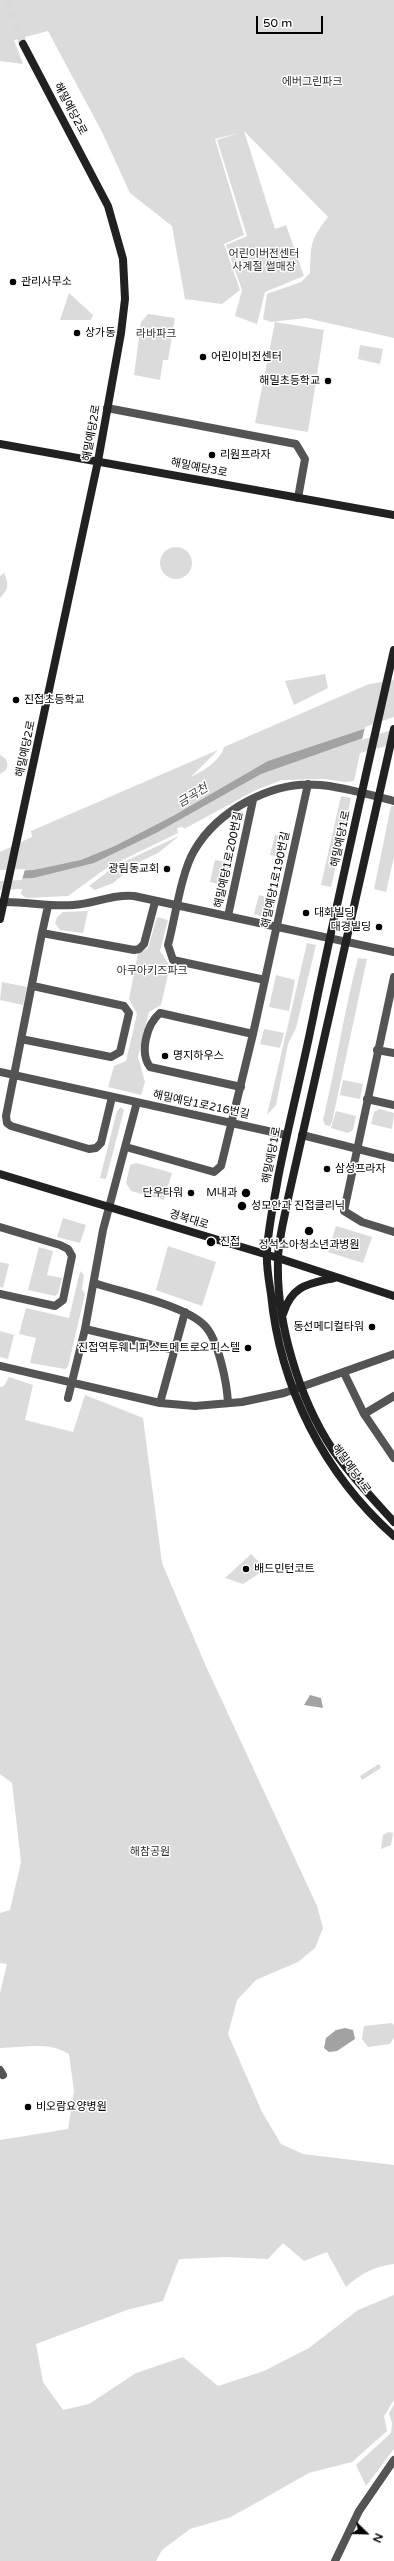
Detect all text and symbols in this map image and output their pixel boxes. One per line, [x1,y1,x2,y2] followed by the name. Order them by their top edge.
[258,8,325,34] scale bar
[263,16,292,30] text: 50 m
[282,75,342,89] park label: 에버그린파크
[51,81,89,137] street label: 해밀예당2로
[229,247,299,273] park label: 어린이버전센터 사계절 썰매장
[21,275,72,289] place label: 관리사무소
[8,277,18,287] marker: 관리사무소
[85,326,115,340] place label: 상가동
[136,327,176,341] park label: 라바파크
[72,328,82,338] marker: 상가동
[211,350,282,364] place label: 어린이비전센터
[198,352,208,362] marker: 어린이비전센터
[259,374,320,388] place label: 해밀초등학교
[323,376,333,386] marker: 해밀초등학교
[81,404,103,462] street label: 해밀예당2로
[220,448,271,462] place label: 리원프라자
[207,450,217,460] marker: 리원프라자
[170,456,228,480] street label: 해밀예당3로
[24,693,85,707] place label: 진접초등학교
[11,695,21,705] marker: 진접초등학교
[14,720,38,778] street label: 해밀예당2로
[175,781,211,811] water label: 금곡천
[212,810,246,910] street label: 해밀예당1로200번길
[329,810,353,868] street label: 해밀예당1로
[259,830,293,930] street label: 해밀예당1로190번길
[108,862,159,876] place label: 광림동교회
[162,864,172,874] marker: 광림동교회
[314,906,354,920] place label: 대화빌딩
[301,908,311,918] marker: 대화빌딩
[331,920,371,934] place label: 대경빌딩
[374,922,384,932] marker: 대경빌딩
[117,964,187,978] park label: 아쿠아키즈파크
[173,1049,224,1063] place label: 명지하우스
[160,1051,170,1061] marker: 명지하우스
[151,1088,251,1122] street label: 해밀예당1로216번길
[260,1126,284,1184] street label: 해밀예당1로
[335,1162,386,1176] place label: 삼성프라자
[322,1164,332,1174] marker: 삼성프라자
[143,1186,183,1200] place label: 단우타워
[206,1186,237,1200] place label: M내과
[240,1187,252,1199] marker: M내과
[186,1188,196,1198] marker: 단우타워
[251,1199,345,1213] place label: 성모안과 진접클리닉
[236,1200,248,1212] marker: 성모안과 진접클리닉
[168,1208,210,1232] street label: 경복대로
[303,1225,315,1237] marker: 정석소아청소년과병원
[220,1235,240,1249] place label: 진접
[205,1236,217,1248] marker: 진접
[258,1238,360,1252] place label: 정석소아청소년과병원
[293,1320,364,1334] place label: 동선메디컬타워
[367,1322,377,1332] marker: 동선메디컬타워
[78,1341,240,1355] place label: 진접역투웨니퍼스트메트로오피스텔
[243,1343,253,1353] marker: 진접역투웨니퍼스트메트로오피스텔
[329,1442,373,1496] street label: 해밀예당1로
[254,1562,315,1576] place label: 배드민턴코트
[241,1564,251,1574] marker: 배드민턴코트
[130,1845,170,1859] park label: 해참공원
[36,2100,107,2114] place label: 비오람요양병원
[23,2102,33,2112] marker: 비오람요양병원
[346,2513,386,2553] north arrow
[370,2531,385,2544] text: N

